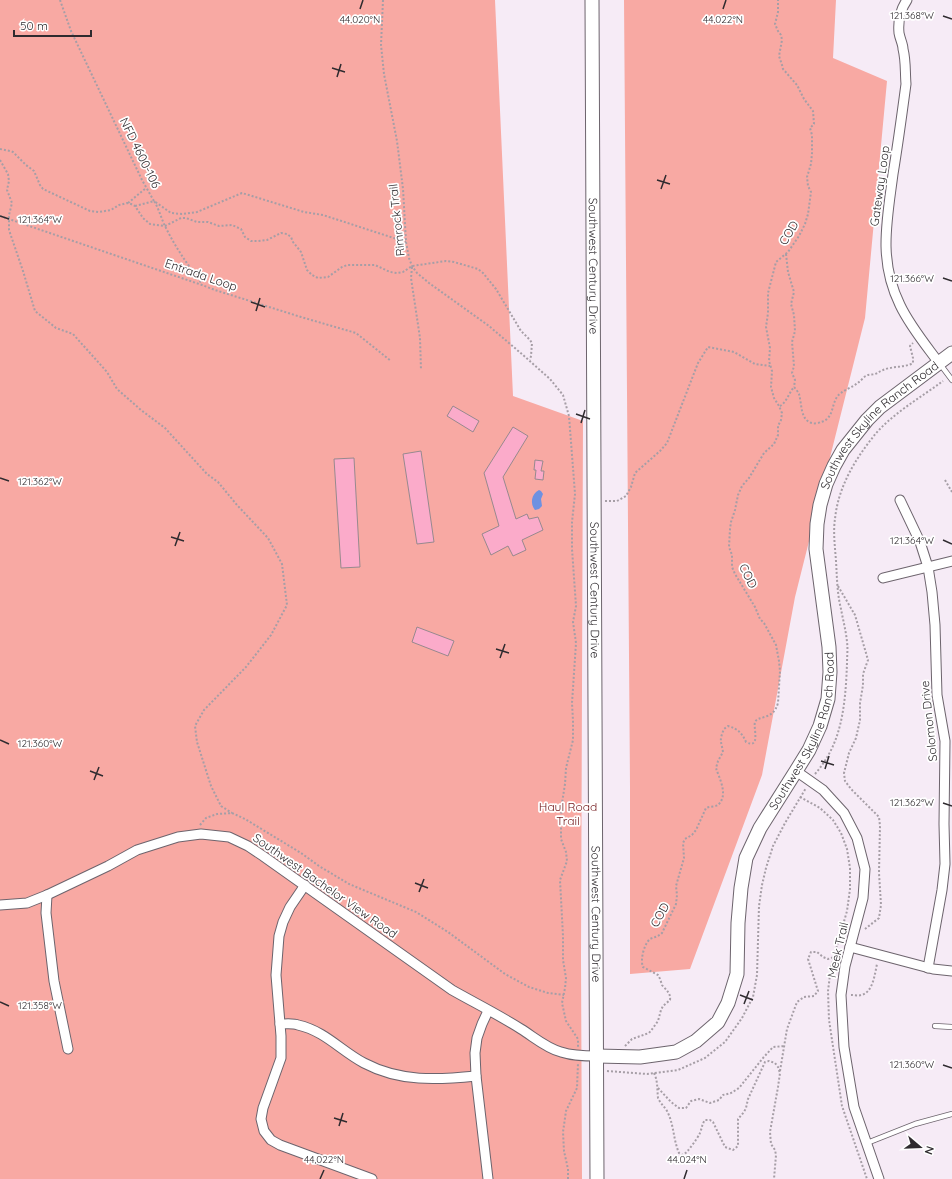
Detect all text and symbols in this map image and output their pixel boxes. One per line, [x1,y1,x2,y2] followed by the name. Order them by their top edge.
[890,9,934,22] text: 121.368°W
[14,12,91,38] scale bar
[340,13,380,26] text: 44.020°N
[703,13,743,26] text: 44.022°N
[20,18,48,33] text: 50 m
[117,115,164,191] street label: NFD 4600-106
[866,145,893,227] street label: Gateway Loop
[385,183,408,257] street label: Rimrock Trail
[586,198,601,335] street label: Southwest Century Drive
[18,213,62,226] text: 121.364°W
[776,218,802,248] street label: COD
[163,255,239,294] street label: Entrada Loop
[890,272,934,285] text: 121.366°W
[817,358,941,491] street label: Southwest Skyline Ranch Road
[18,475,62,488] text: 121.362°W
[587,522,603,659] street label: Southwest Century Drive
[890,534,934,547] text: 121.364°W
[736,561,761,591] street label: COD
[765,652,837,813] street label: Southwest Skyline Ranch Road
[917,680,940,762] street label: Solomon Drive
[18,737,62,750] text: 121.360°W
[890,796,934,809] text: 121.362°W
[539,799,597,828] park label: Haul Road Trail
[250,830,400,941] street label: Southwest Bachelor View Road
[589,846,604,983] street label: Southwest Century Drive
[647,900,673,930] street label: COD
[824,921,851,979] street label: Meek Trail
[18,999,62,1012] text: 121.358°W
[890,1058,934,1071] text: 121.360°W
[900,1127,940,1167] north arrow
[922,1144,937,1156] text: N
[304,1153,344,1166] text: 44.022°N
[667,1153,707,1166] text: 44.024°N

